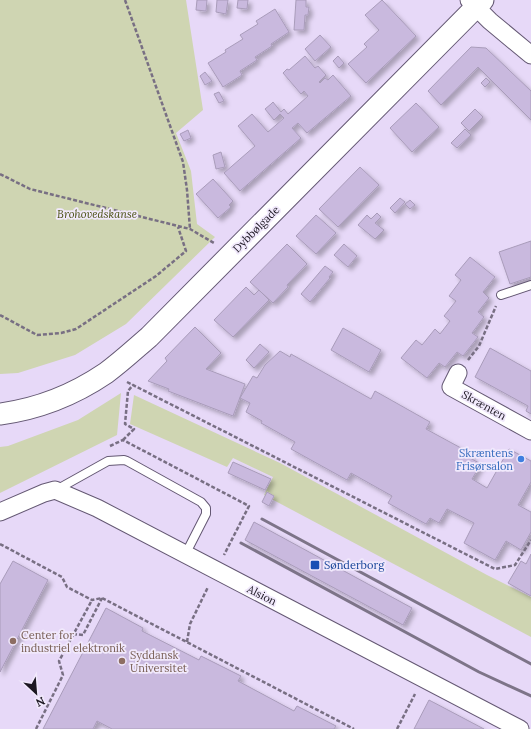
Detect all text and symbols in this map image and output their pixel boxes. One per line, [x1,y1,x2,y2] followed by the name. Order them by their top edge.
[230,203,282,255] street label: Dybbølgade
[57,207,137,221] park label: Brohovedskanse
[459,387,509,423] street label: Skrænten
[456,446,513,473] place label: Skræntens Frisørsalon
[516,454,526,464] marker: Skræntens Frisørsalon
[324,558,385,572] place label: Sønderborg
[309,559,321,571] marker: Sønderborg
[244,581,279,608] street label: Alsion
[21,628,125,655] place label: Center for industriel elektronik
[8,636,18,646] marker: Center for industriel elektronik
[130,648,188,675] place label: Syddansk Universitet
[117,656,127,666] marker: Syddansk Universitet
[16,673,56,713] north arrow
[33,694,47,710] text: N

